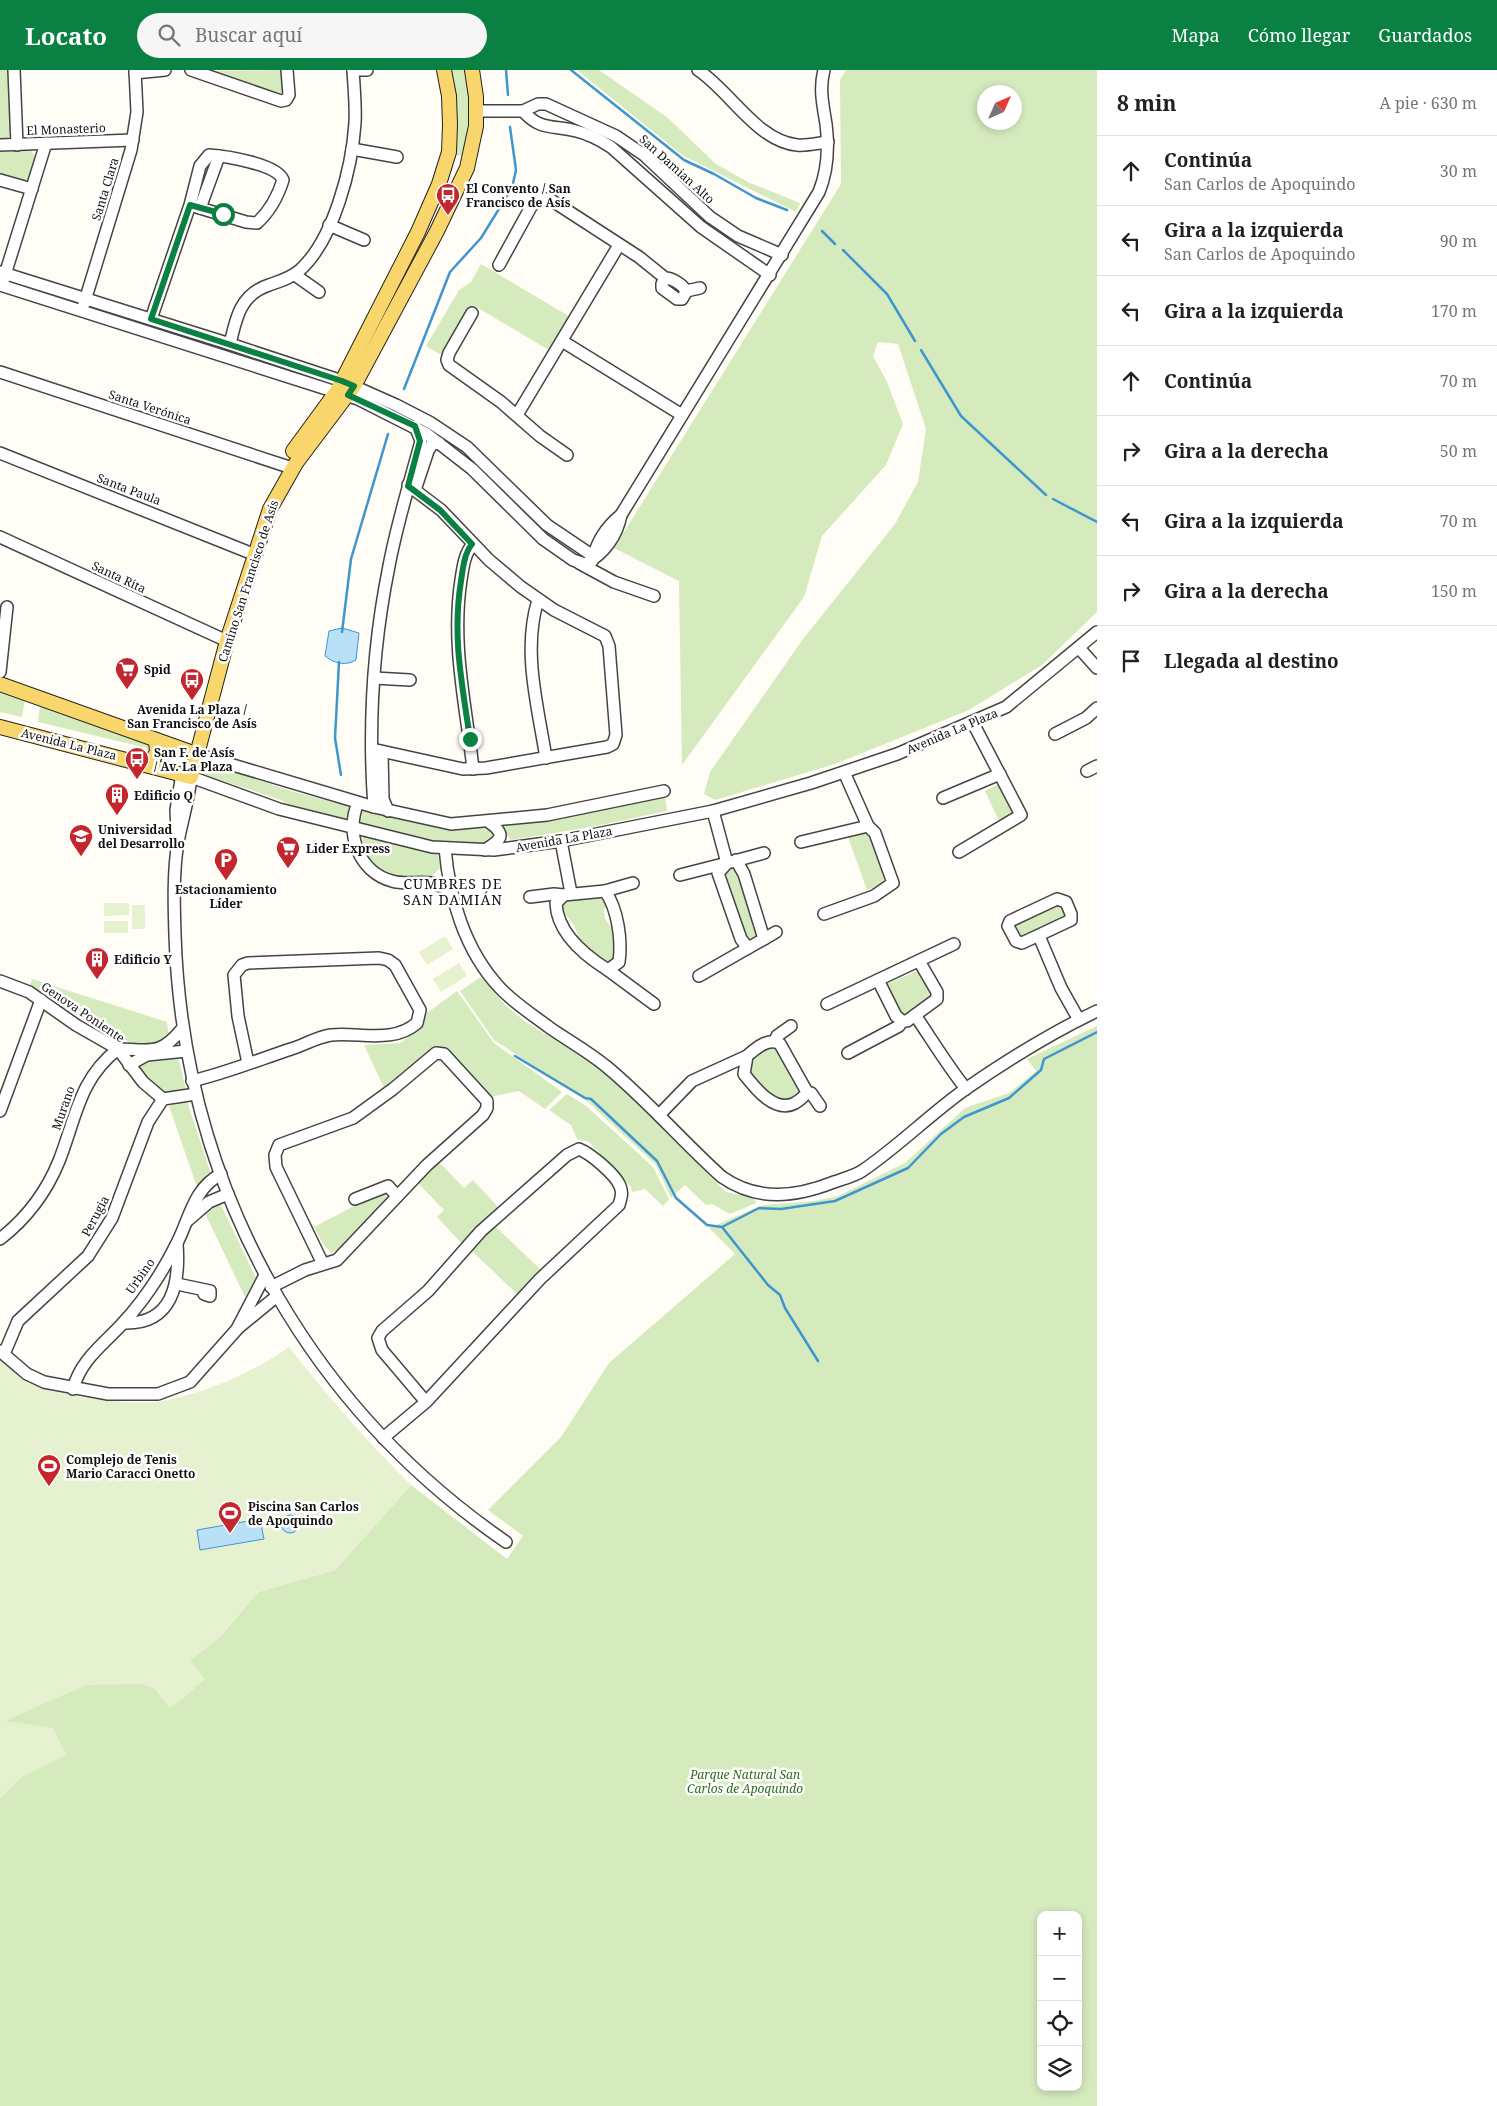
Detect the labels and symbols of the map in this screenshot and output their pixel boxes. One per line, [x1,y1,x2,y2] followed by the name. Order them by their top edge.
[977,85,1022,130] north arrow
[26,119,106,139] street label: El Monasterio
[636,131,718,207] street label: San Damian Alto
[87,155,123,223] street label: Santa Clara
[466,180,571,211] place label: El Convento / San Francisco de Asís
[435,182,461,216] bus stop icon: El Convento / San Francisco de Asís
[212,203,235,226] route start
[107,386,194,428] street label: Santa Verónica
[95,469,164,509] street label: Santa Paula
[214,498,282,664] street label: Camino San Francisco de Asís
[89,557,149,597] street label: Santa Rita
[114,656,140,690] supermarket icon: Spid
[144,661,171,678] place label: Spid
[179,667,205,701] bus stop icon: Avenida La Plaza / San Francisco de Asís
[127,701,257,732] place label: Avenida La Plaza / San Francisco de Asís
[904,704,1001,758] street label: Avenida La Plaza
[19,724,119,764] street label: Avenida La Plaza
[459,728,482,751] route end
[154,744,235,775] place label: San F. de Asís / Av. La Plaza
[124,746,150,780] bus stop icon: San F. de Asís / Av. La Plaza
[104,782,130,816] building icon: Edificio Q
[134,787,193,804] place label: Edificio Q
[98,821,185,852] place label: Universidad del Desarrollo
[514,822,614,856] street label: Avenida La Plaza
[68,823,94,857] school or university icon: Universidad del Desarrollo
[275,835,301,869] supermarket icon: Lider Express
[306,840,390,857] place label: Lider Express
[213,847,239,881] parking icon: Estacionamiento Líder
[403,874,503,909] district label: CUMBRES DE SAN DAMIÁN
[175,881,277,912] place label: Estacionamiento Líder
[84,946,110,980] building icon: Edificio Y
[114,951,173,968] place label: Edificio Y
[38,978,128,1046] street label: Genova Poniente
[48,1084,79,1132] street label: Murano
[77,1192,113,1239] street label: Perugia
[122,1255,159,1297] street label: Urbino
[66,1451,195,1482] place label: Complejo de Tenis Mario Caracci Onetto
[36,1453,62,1487] sports icon: Complejo de Tenis Mario Caracci Onetto
[248,1498,359,1529] place label: Piscina San Carlos de Apoquindo
[217,1500,243,1534] sports icon: Piscina San Carlos de Apoquindo
[687,1766,803,1797] park label: Parque Natural San Carlos de Apoquindo

